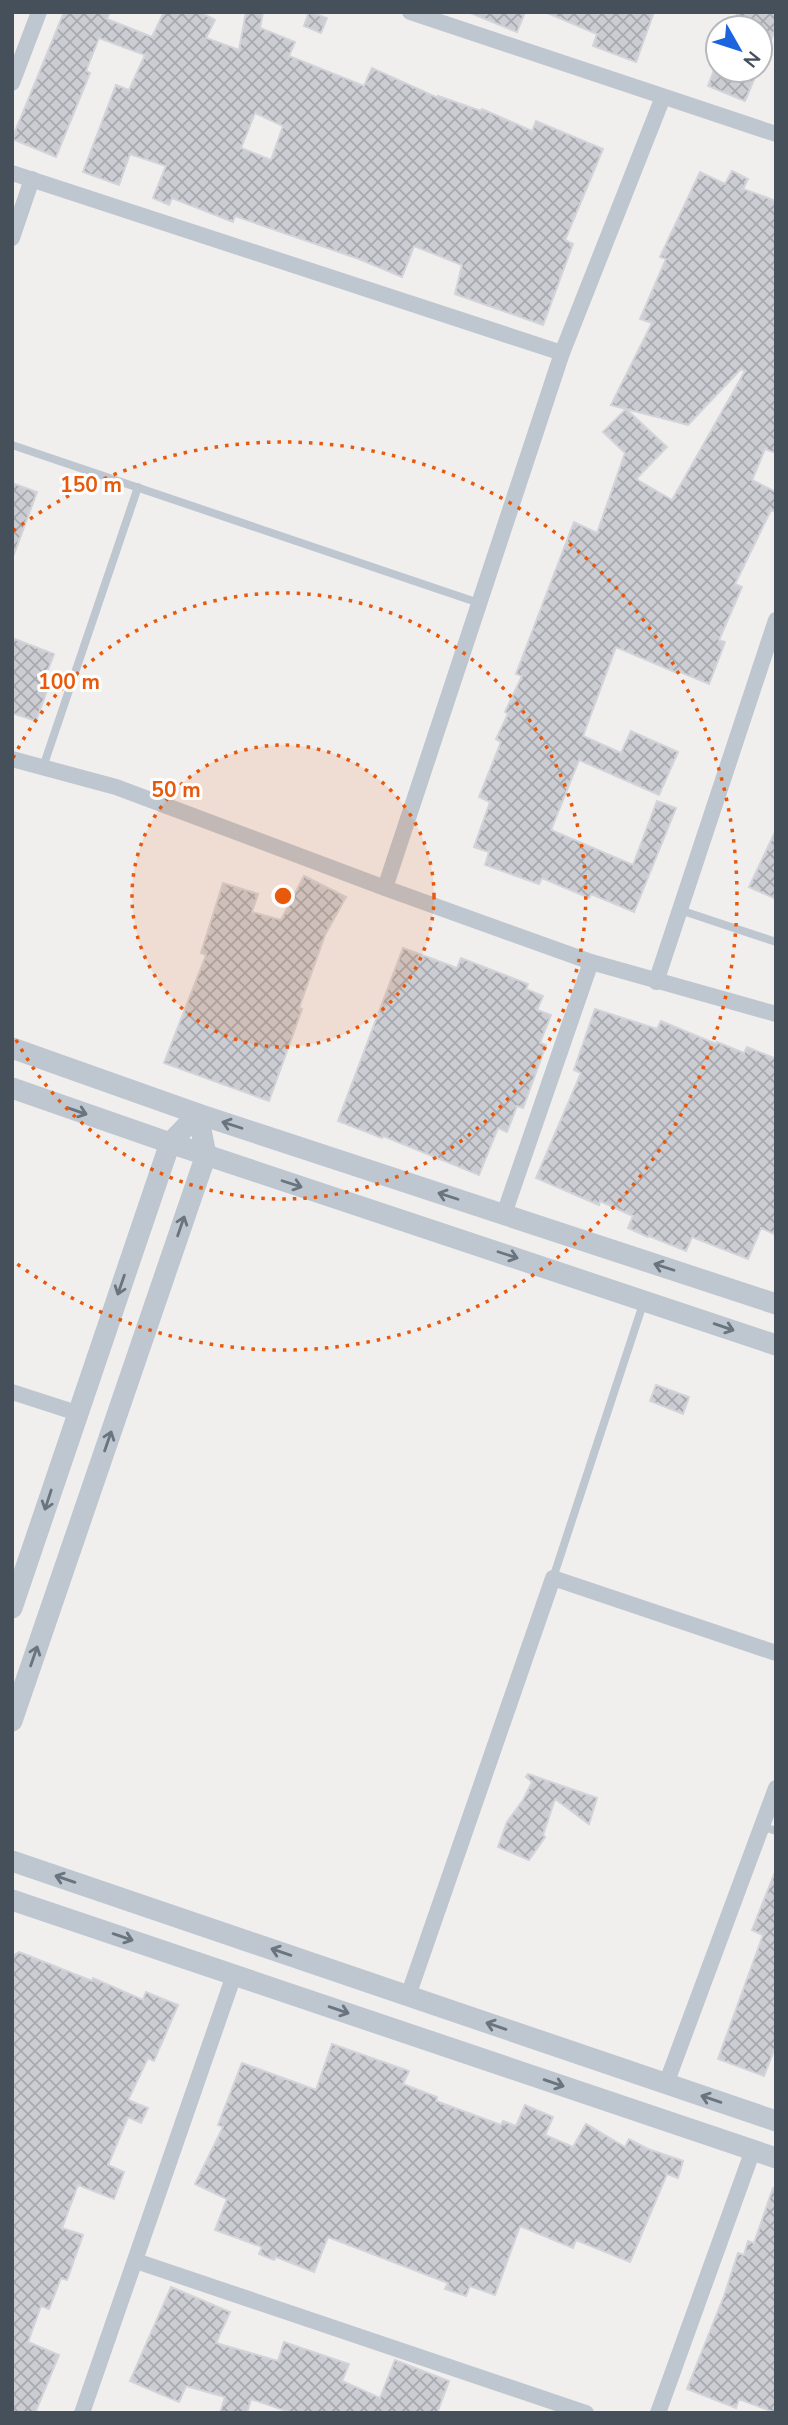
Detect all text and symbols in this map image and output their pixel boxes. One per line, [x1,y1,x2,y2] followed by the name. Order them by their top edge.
[704,14,774,84] north arrow
[737,45,766,73] text: N
[60,471,122,499] text: 150 m
[38,668,100,696] text: 100 m
[151,776,201,804] text: 50 m
[271,884,295,908] centre of rings
[65,1106,87,1118] one-way arrow
[222,1118,244,1130] one-way arrow
[281,1178,303,1191] one-way arrow
[438,1188,460,1201] one-way arrow
[176,1215,188,1237] one-way arrow
[497,1249,519,1262] one-way arrow
[654,1260,676,1272] one-way arrow
[114,1274,127,1296] one-way arrow
[712,1322,734,1334] one-way arrow
[102,1430,115,1452] one-way arrow
[41,1489,53,1511] one-way arrow
[29,1646,41,1668] one-way arrow
[54,1872,76,1885] one-way arrow
[112,1932,134,1944] one-way arrow
[270,1945,292,1957] one-way arrow
[327,2005,349,2017] one-way arrow
[485,2019,507,2031] one-way arrow
[543,2078,565,2090] one-way arrow
[700,2092,722,2105] one-way arrow

